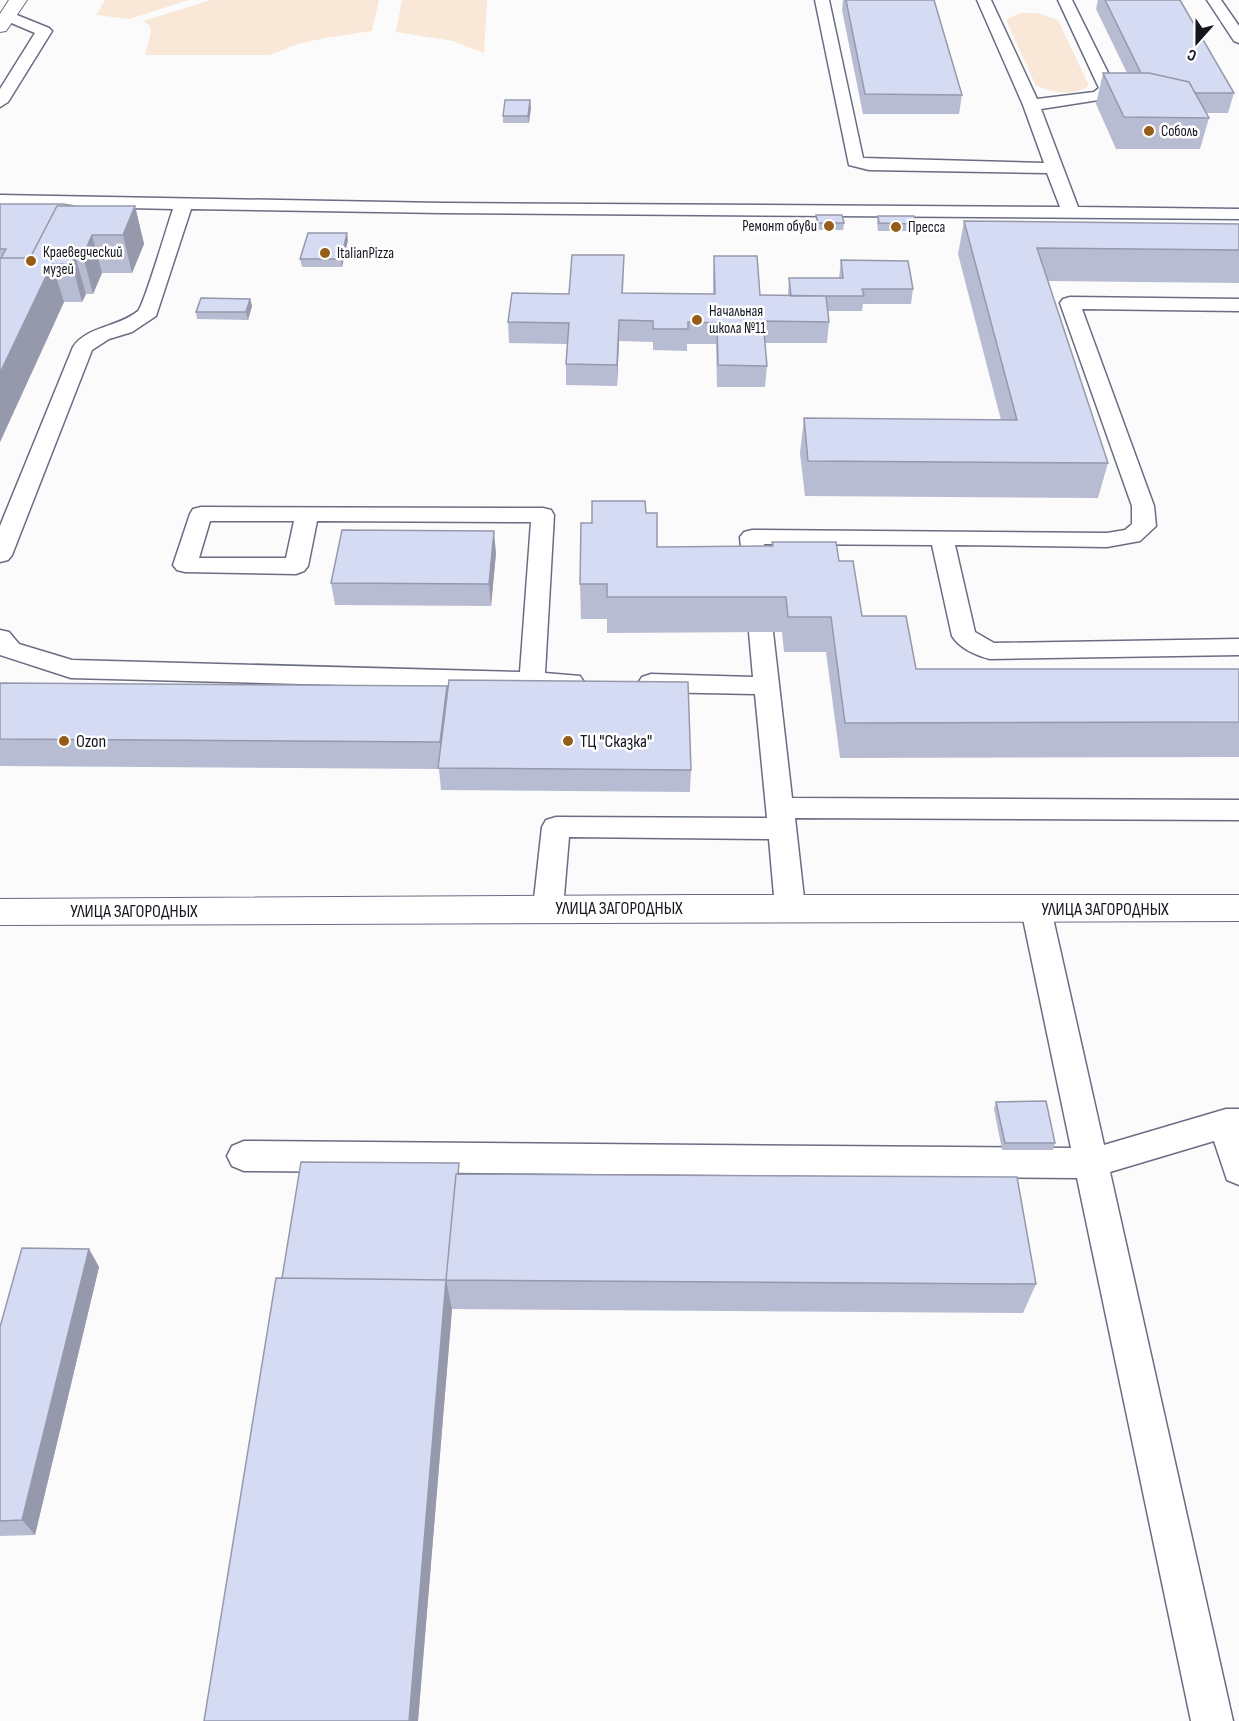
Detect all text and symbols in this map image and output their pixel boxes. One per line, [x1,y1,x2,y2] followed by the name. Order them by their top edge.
[1167,12,1227,72] north arrow
[1185,44,1199,65] text: С
[1161,122,1198,141] place label: Соболь
[1142,124,1156,138] marker: Соболь
[742,217,817,236] place label: Ремонт обуви
[908,218,946,237] place label: Пресса
[822,219,836,233] marker: Ремонт обуви
[889,220,903,234] marker: Пресса
[43,243,122,279] place label: Краеведческий музей
[337,244,394,263] place label: ItalianPizza
[318,246,332,260] marker: ItalianPizza
[24,254,38,268] marker: Краеведческий музей
[709,302,766,338] place label: Начальная школа №11
[690,313,704,327] marker: Начальная школа №11
[76,731,106,752] place label: Ozon
[580,731,652,752] place label: ТЦ "Сказка"
[57,734,71,748] marker: Ozon
[561,734,575,748] marker: ТЦ "Сказка"
[555,898,683,919] street label: УЛИЦА ЗАГОРОДНЫХ
[1041,899,1169,920] street label: УЛИЦА ЗАГОРОДНЫХ
[70,901,198,922] street label: УЛИЦА ЗАГОРОДНЫХ

